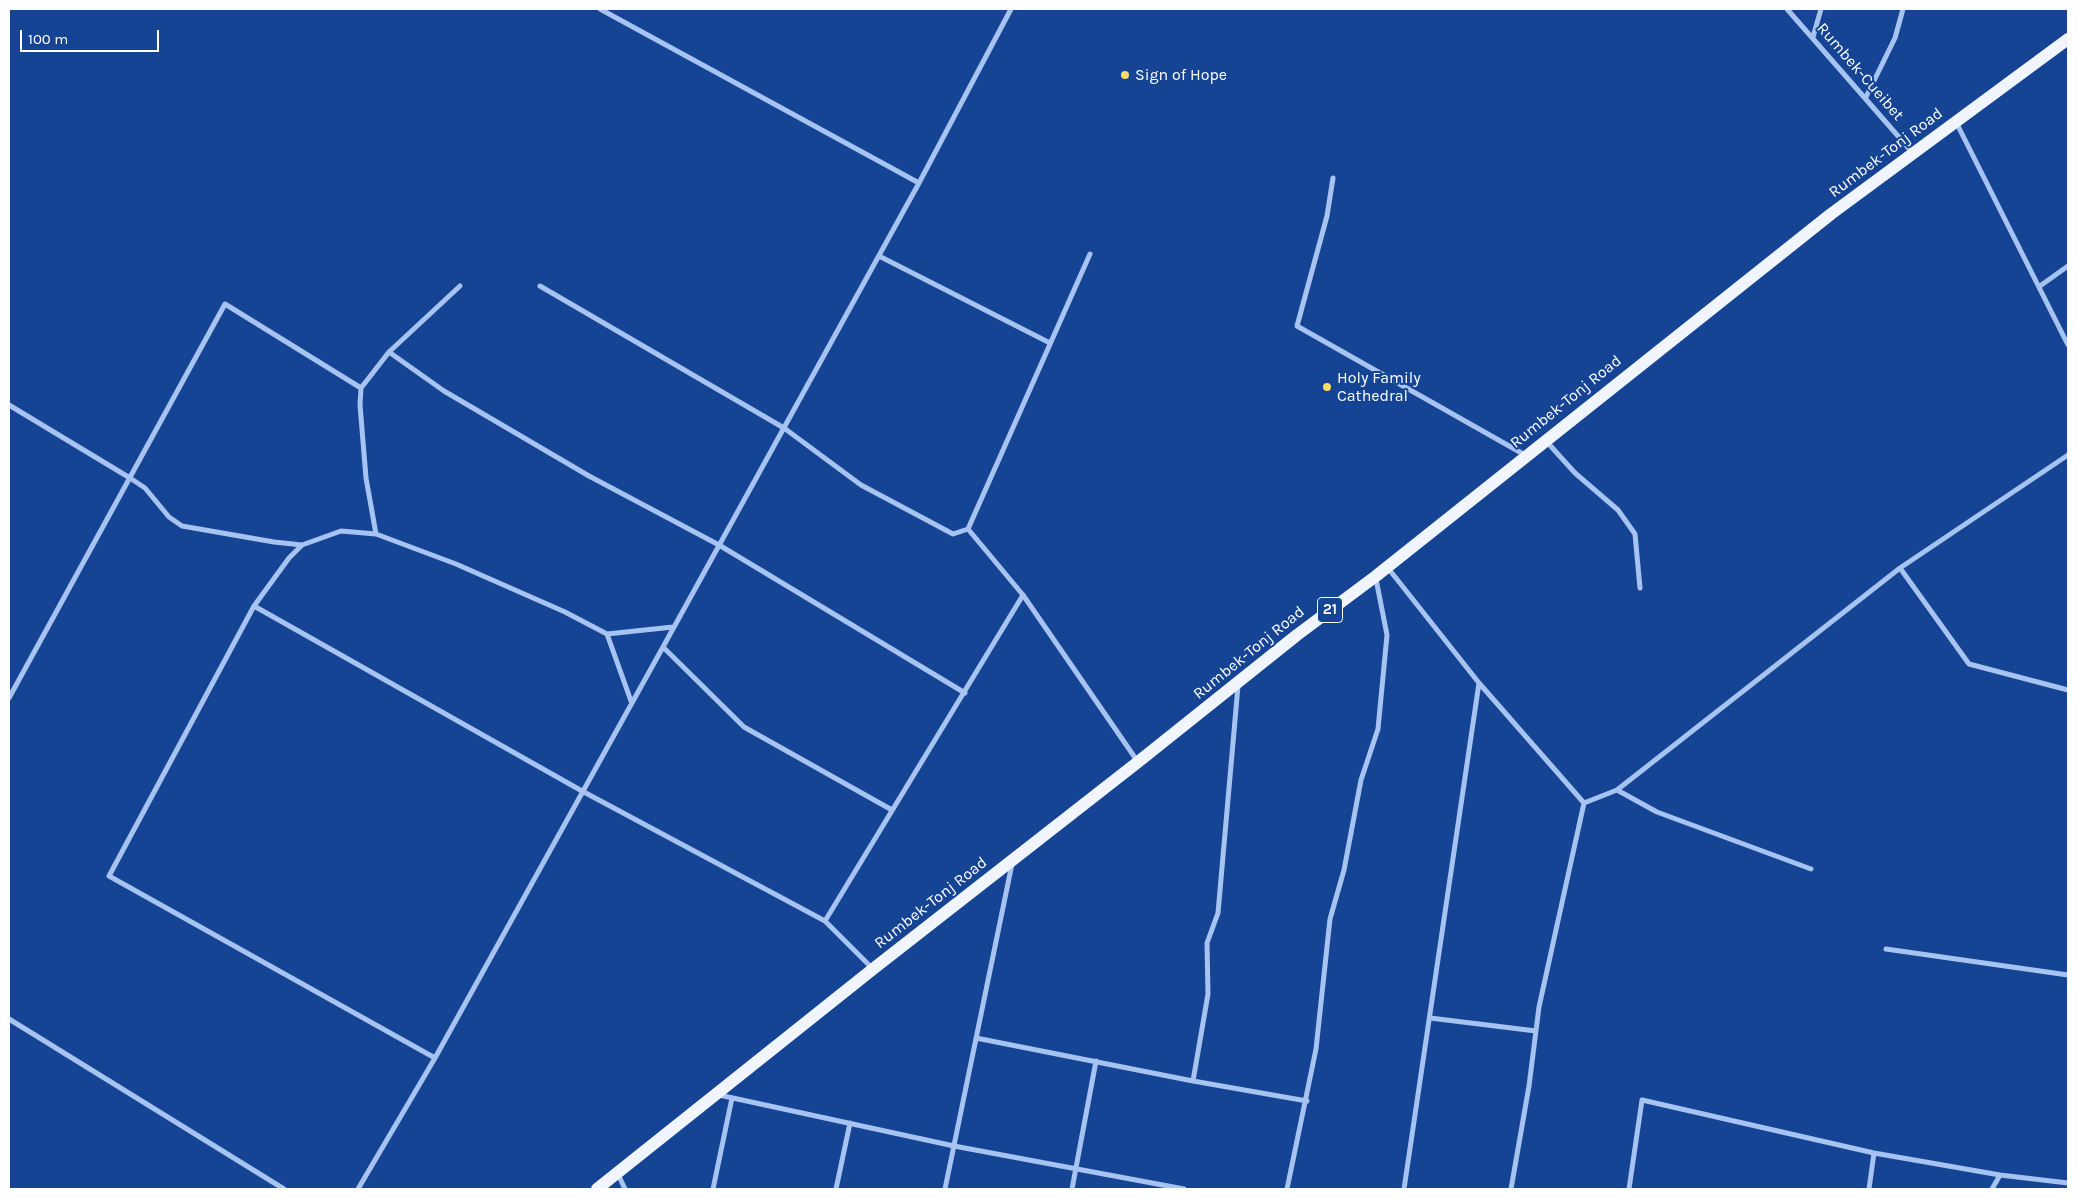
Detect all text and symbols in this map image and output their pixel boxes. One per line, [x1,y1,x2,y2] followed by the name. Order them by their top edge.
[1812,19,1908,125] street label: Rumbek-Cueibet
[22,20,161,52] scale bar
[28,30,68,48] text: 100 m
[1135,65,1227,85] place label: Sign of Hope
[1119,69,1131,81] marker: Sign of Hope
[1825,104,1947,202] street label: Rumbek-Tonj Road
[1507,351,1625,453] street label: Rumbek-Tonj Road
[1337,368,1421,406] place label: Holy Family Cathedral
[1321,381,1333,393] marker: Holy Family Cathedral
[1318,598,1342,622] road number: 21
[1190,602,1308,704] street label: Rumbek-Tonj Road
[871,853,991,953] street label: Rumbek-Tonj Road

